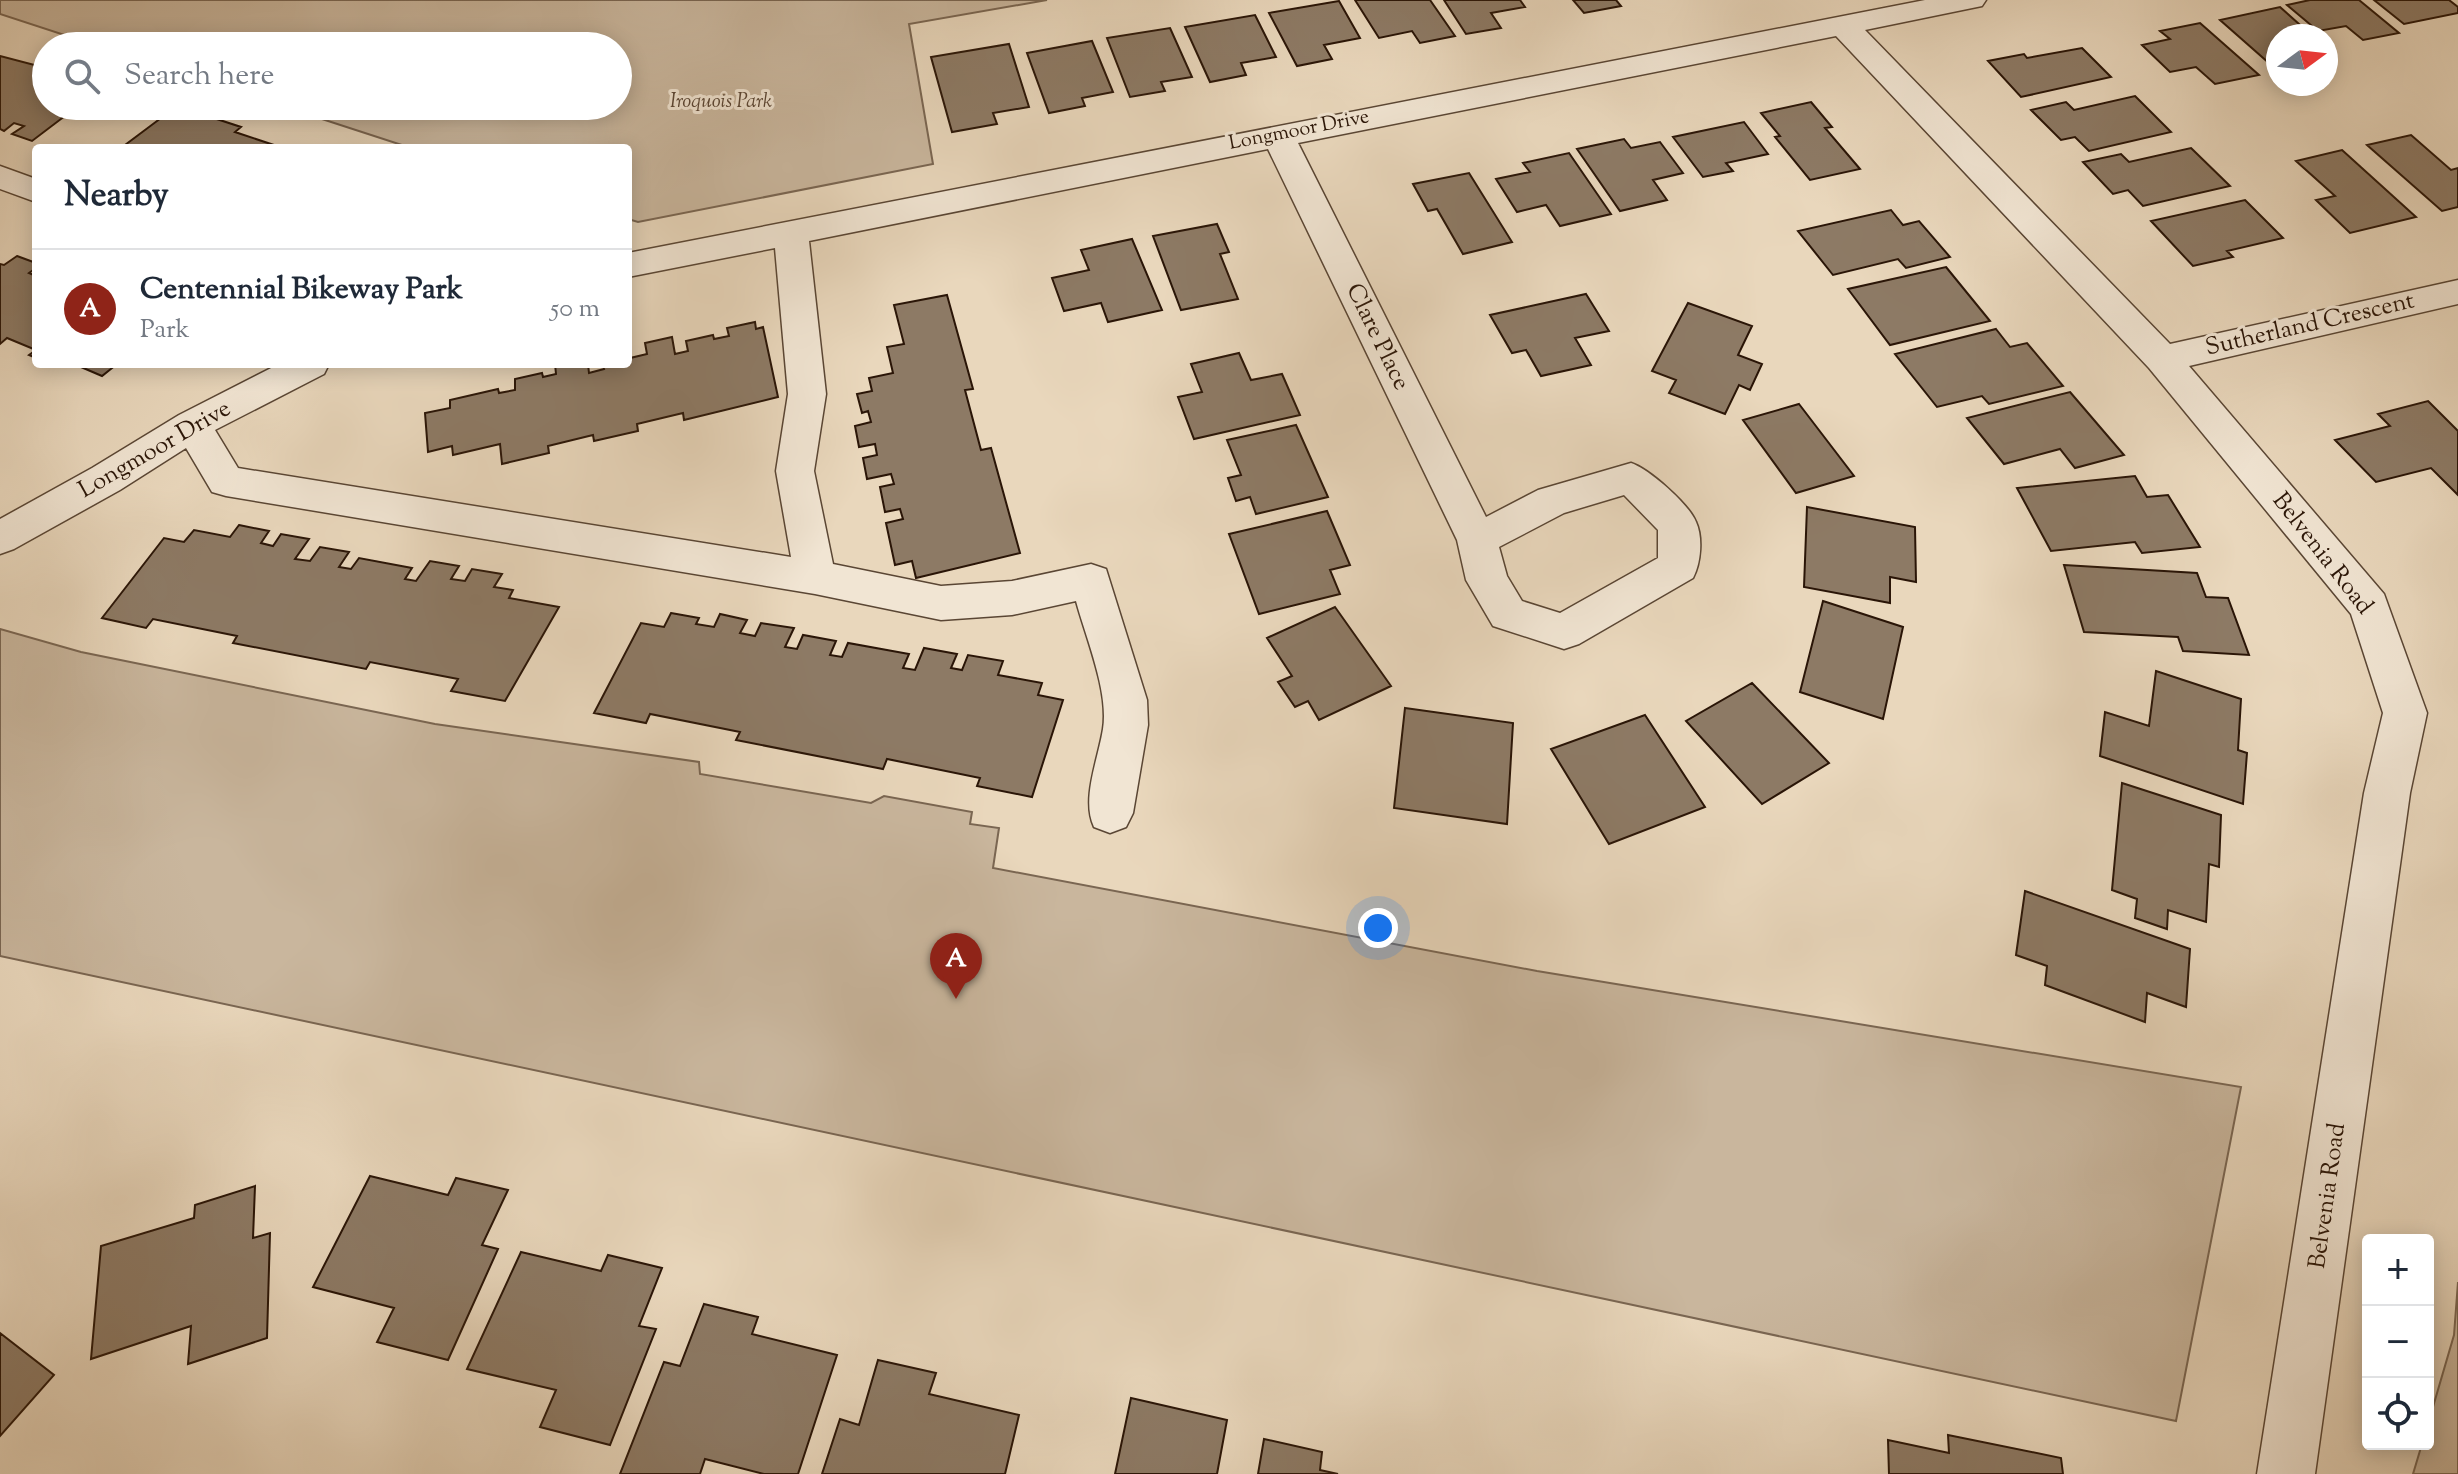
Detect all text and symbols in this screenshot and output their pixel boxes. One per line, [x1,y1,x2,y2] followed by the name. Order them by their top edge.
[2266,24,2338,96] north arrow
[32,32,632,120] search box
[60,54,104,98] icon: search
[124,55,274,98] text: Search here
[670,88,772,117] park label: Iroquois Park
[1226,103,1372,159] street label: Longmoor Drive
[64,172,169,221] text: Nearby
[140,269,463,312] text: Centennial Bikeway Park
[1336,278,1418,396] street label: Clare Place
[2202,284,2418,366] street label: Sutherland Crescent
[79,291,101,328] text: A
[550,291,600,328] text: 50 m
[140,312,190,349] text: Park
[72,393,238,507] street label: Longmoor Drive
[2263,486,2381,623] street label: Belvenia Road
[1358,908,1398,948] your location
[930,933,982,999] pin: A
[2301,1121,2355,1271] street label: Belvenia Road
[2362,1234,2434,1450] map controls
[2362,1234,2434,1306] button: +
[2362,1306,2434,1378] button: −
[2362,1378,2434,1450] button: locate

